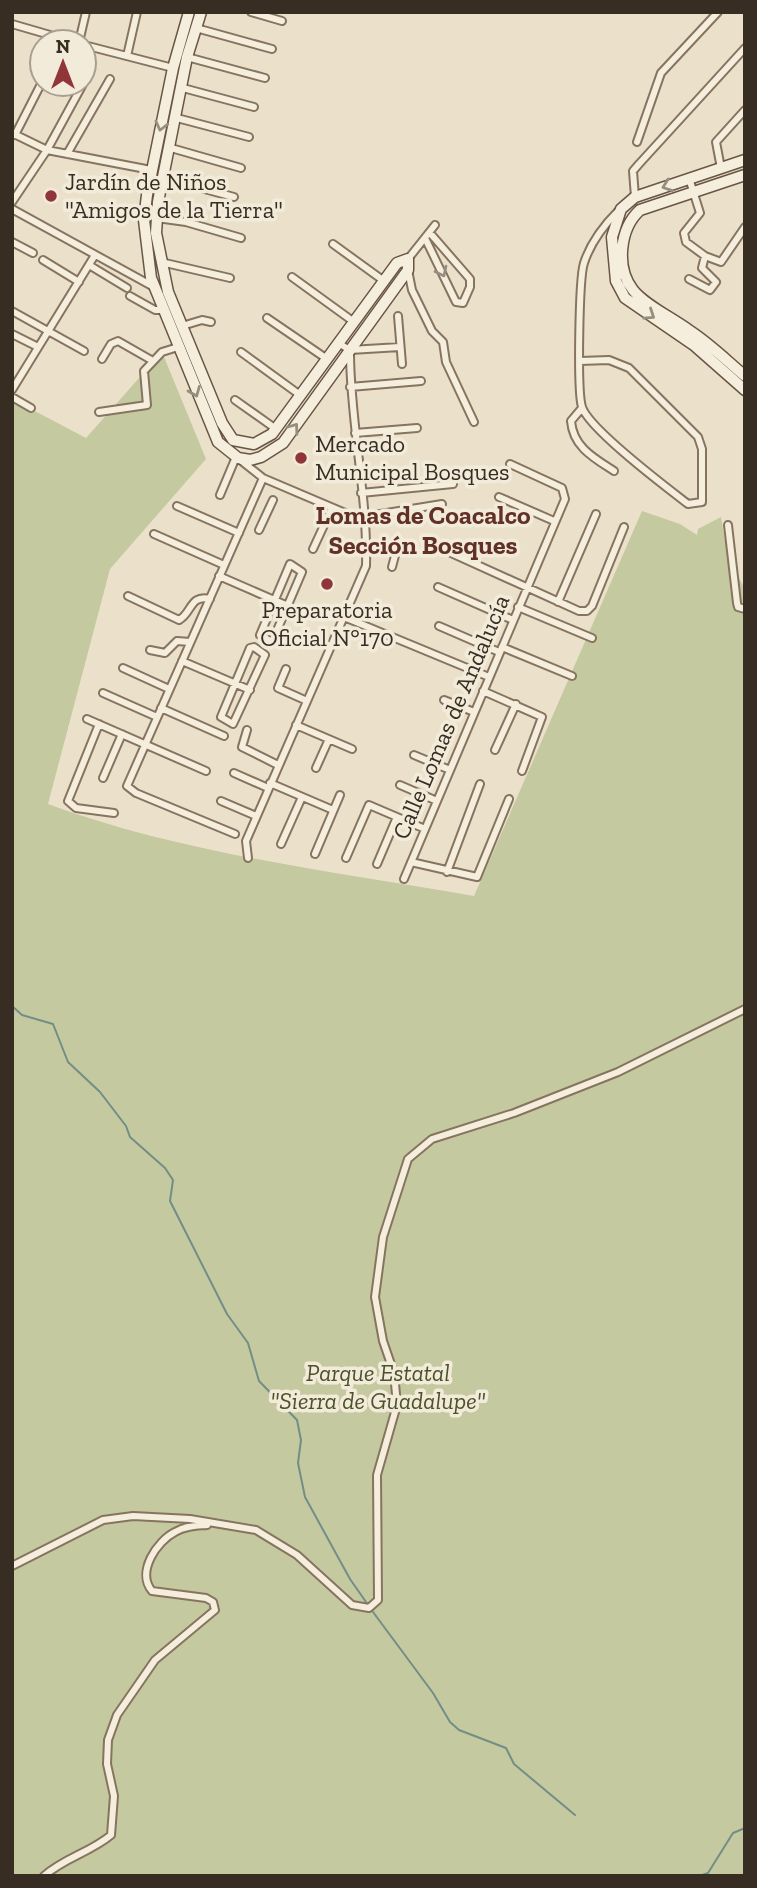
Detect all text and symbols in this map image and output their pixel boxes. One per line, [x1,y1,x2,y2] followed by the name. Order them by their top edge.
[28,28,98,98] north arrow
[56,35,70,58] text: N
[155,120,170,132] one-way arrow
[65,167,283,224] place label: Jardín de Niños "Amigos de la Tierra"
[661,178,673,192] one-way arrow
[43,188,59,204] marker: Jardín de Niños "Amigos de la Tierra"
[433,265,447,277] one-way arrow
[642,307,655,319] one-way arrow
[187,385,201,397] one-way arrow
[285,423,298,436] one-way arrow
[315,429,509,486] place label: Mercado Municipal Bosques
[293,450,309,466] marker: Mercado Municipal Bosques
[315,499,531,561] district label: Lomas de Coacalco Sección Bosques
[319,576,335,592] marker: Preparatoria Oficial N°170
[386,590,515,843] street label: Calle Lomas de Andalucía
[260,595,394,652] place label: Preparatoria Oficial N°170
[271,1358,486,1415] park label: Parque Estatal "Sierra de Guadalupe"

